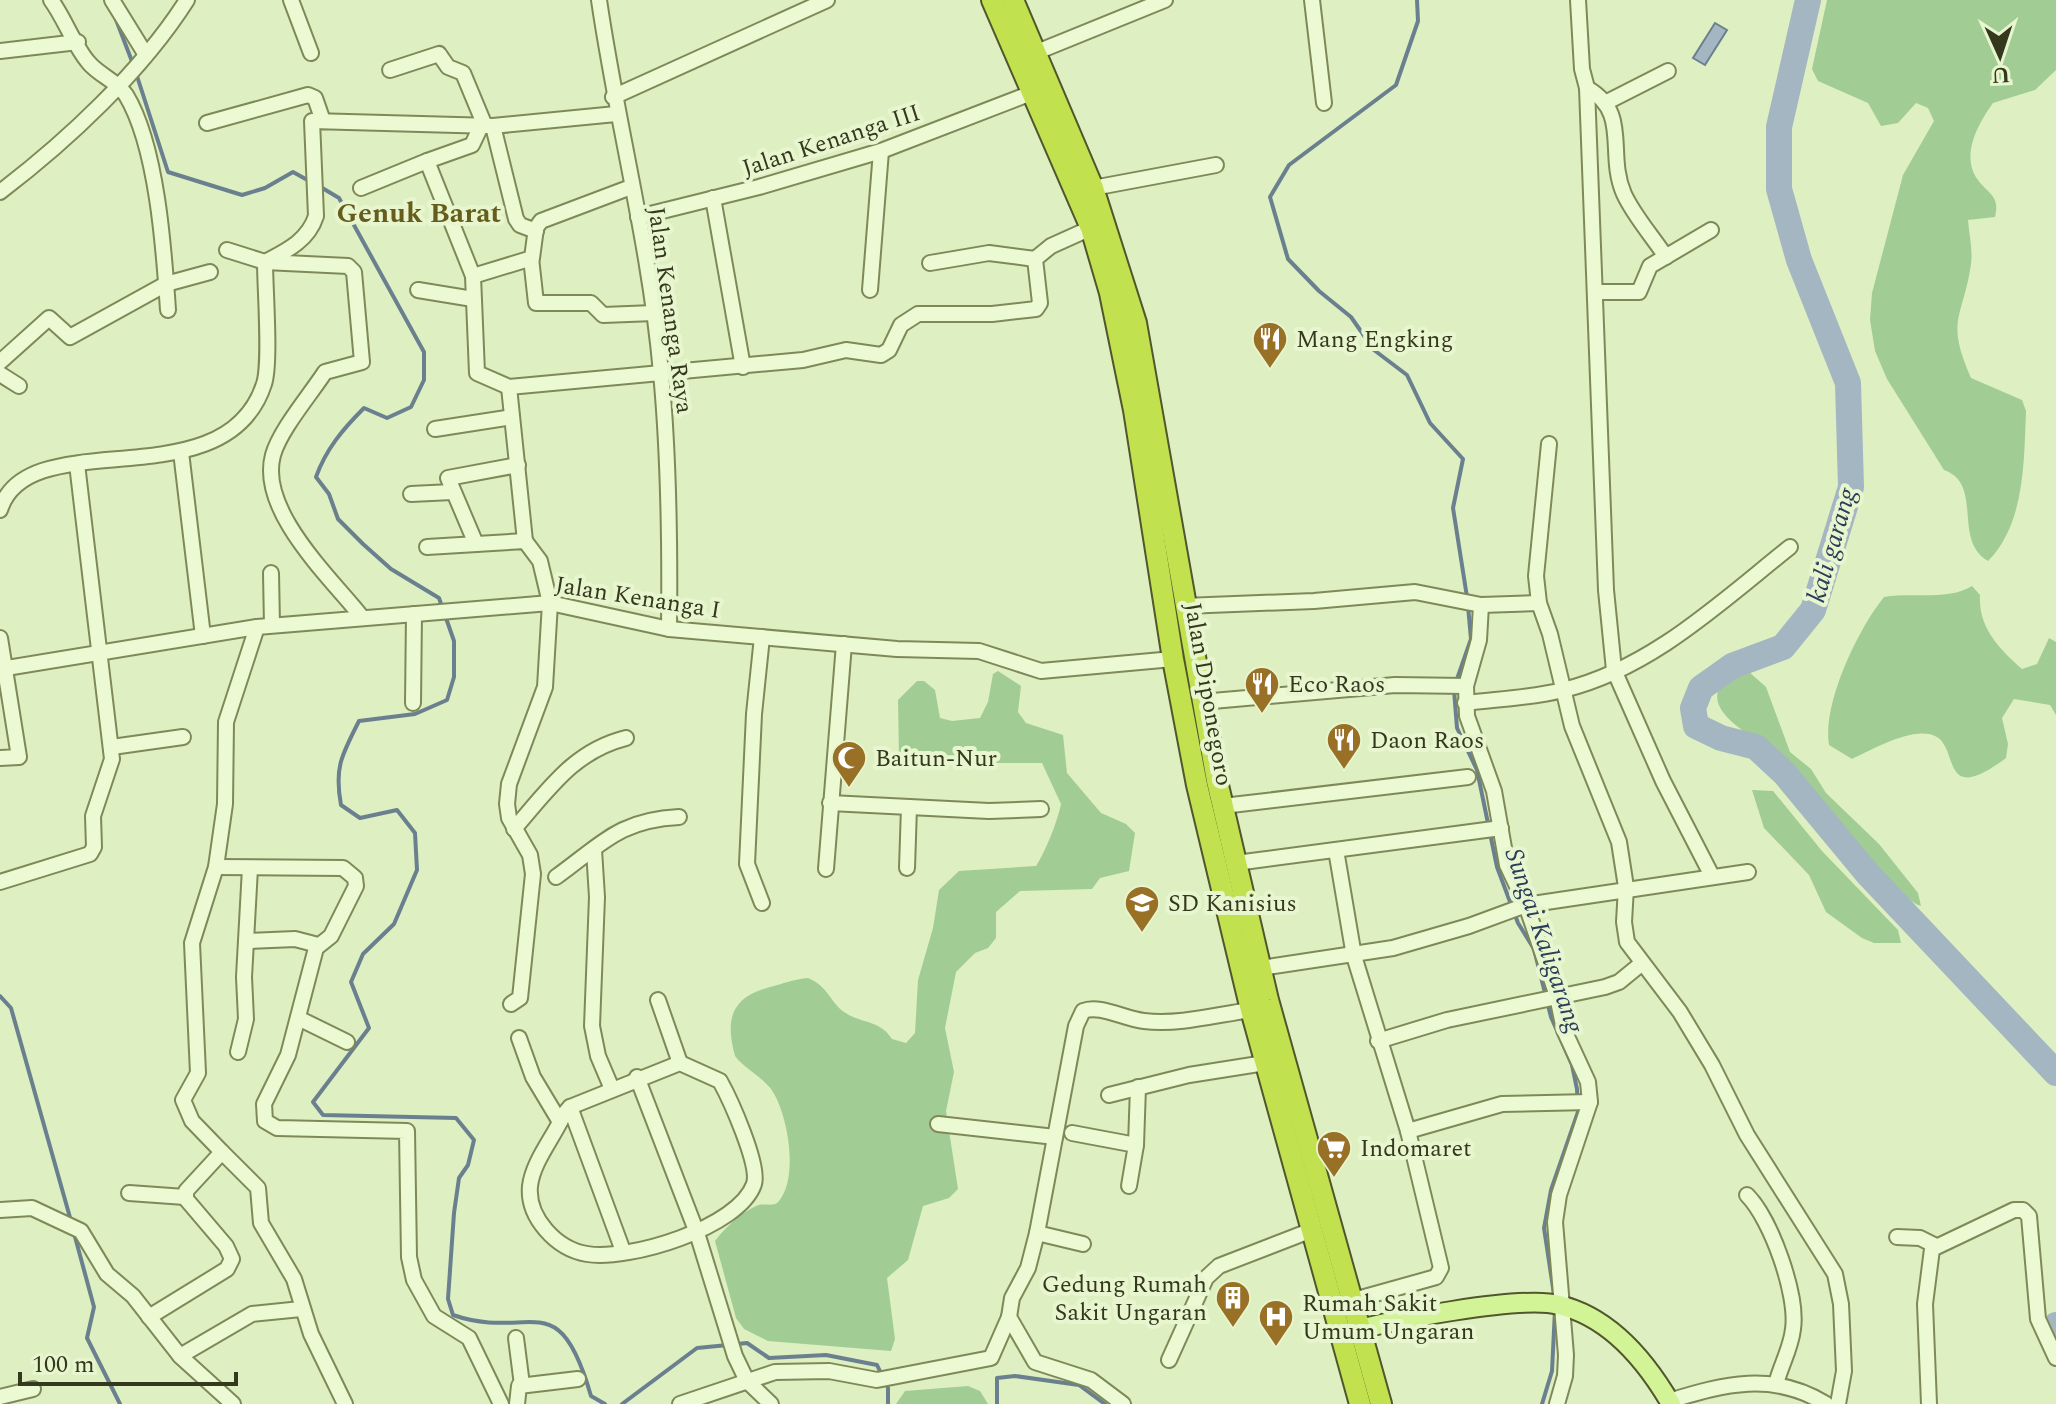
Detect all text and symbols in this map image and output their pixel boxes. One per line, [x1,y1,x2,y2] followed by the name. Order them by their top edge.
[1960,16,2040,96] north arrow
[1991,58,2011,91] text: U
[738,95,925,187] street label: Jalan Kenanga III
[337,192,502,235] district label: Genuk Barat
[638,204,702,416] street label: Jalan Kenanga Raya
[1251,320,1289,370] restaurant icon: Mang Engking
[1296,322,1453,358] place label: Mang Engking
[1797,482,1868,607] water label: kali garang
[553,567,723,629] street label: Jalan Kenanga I
[1174,600,1242,789] street label: Jalan Diponegoro
[1243,665,1281,715] restaurant icon: Eco Raos
[1288,667,1385,703] place label: Eco Raos
[1325,721,1363,771] restaurant icon: Daon Raos
[1370,723,1484,759] place label: Daon Raos
[830,739,868,789] mosque icon: Baitun-Nur
[875,741,997,777] place label: Baitun-Nur
[1494,843,1595,1039] water label: Sungai Kaligarang
[1123,884,1161,934] school or university icon: SD Kanisius
[1168,886,1297,922] place label: SD Kanisius
[1315,1129,1353,1179] supermarket icon: Indomaret
[1360,1131,1472,1167] place label: Indomaret
[1042,1267,1207,1331] place label: Gedung Rumah Sakit Ungaran
[1214,1279,1252,1329] building icon: Gedung Rumah Sakit Ungaran
[1302,1286,1475,1350] place label: Rumah Sakit Umum Ungaran
[1257,1298,1295,1348] hospital icon: Rumah Sakit Umum Ungaran
[20,1336,236,1386] scale bar
[32,1347,95,1383] text: 100 m

